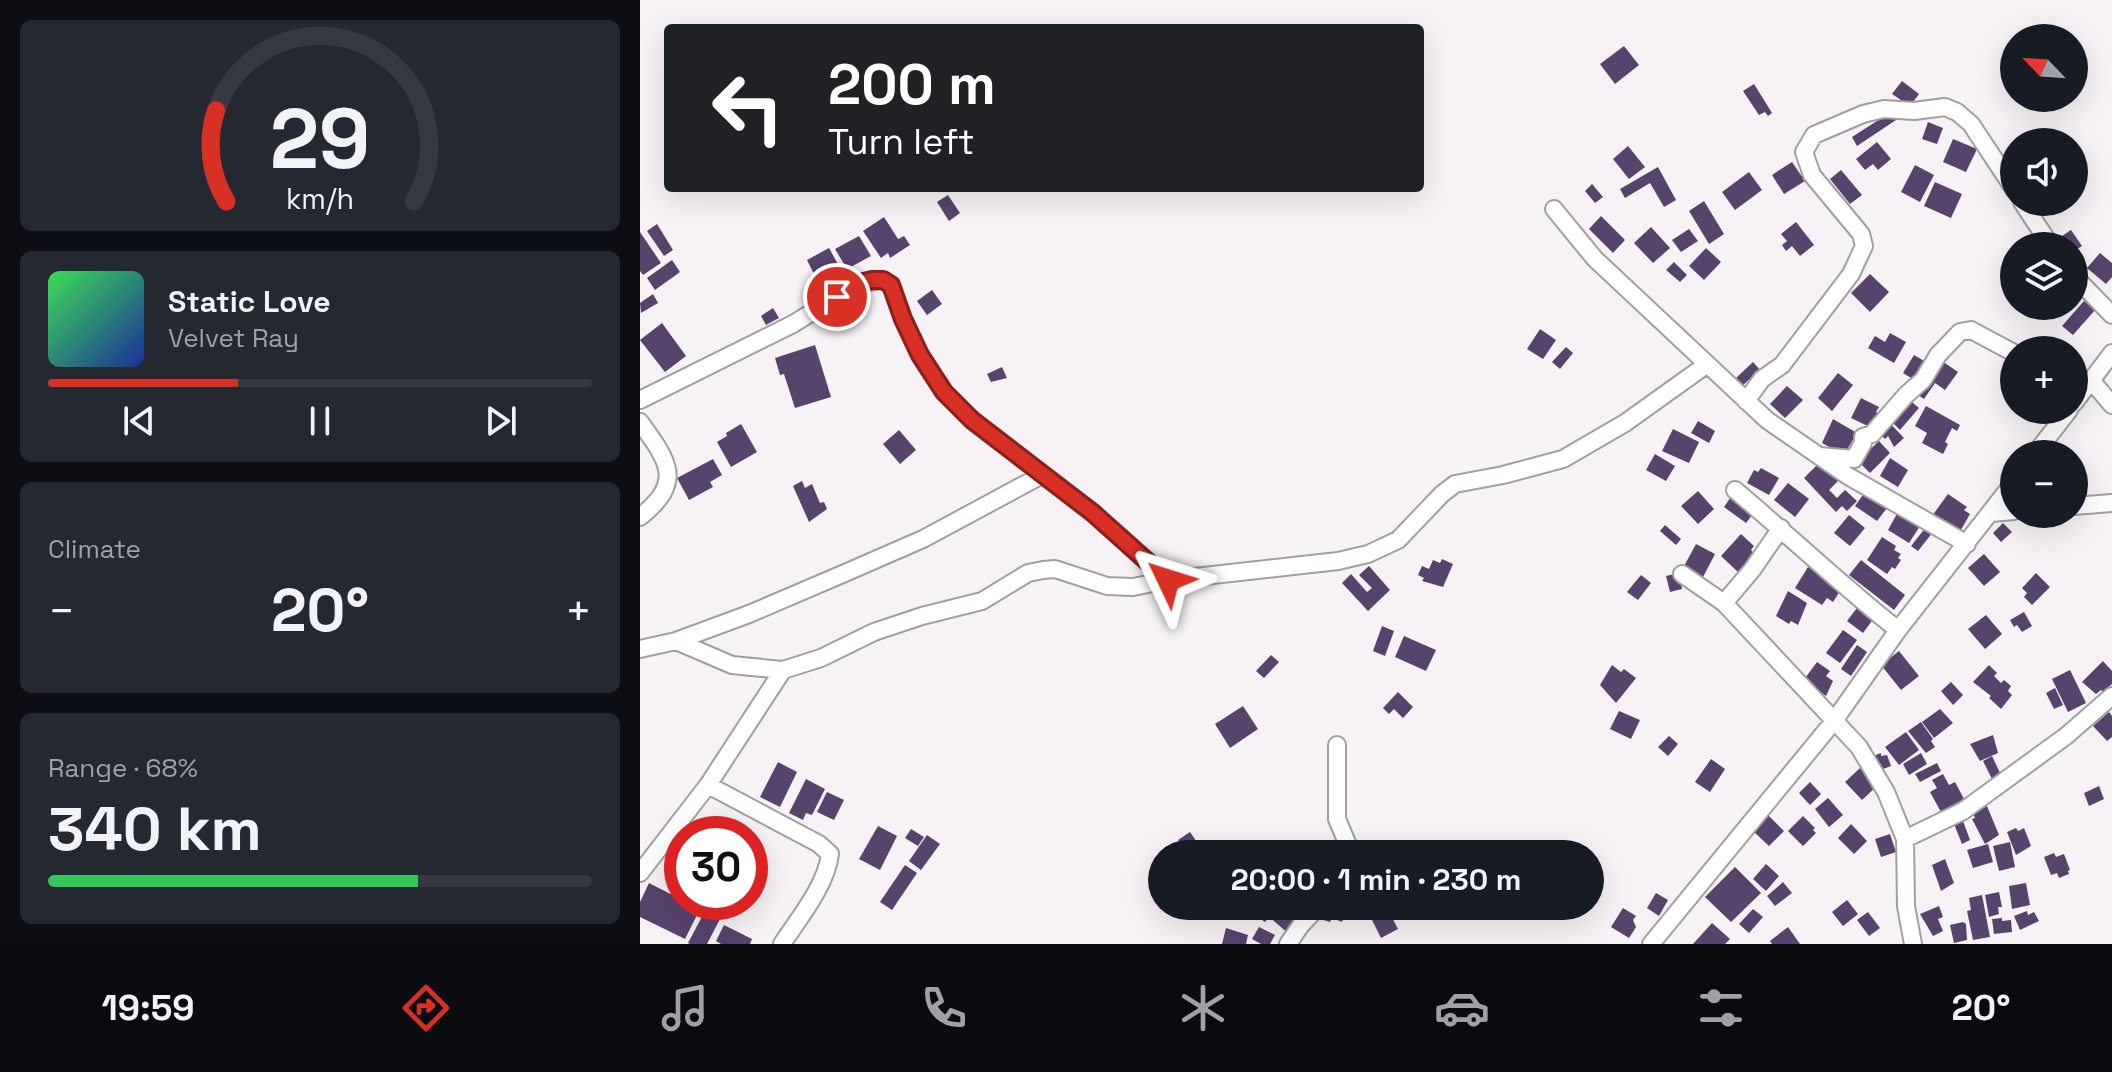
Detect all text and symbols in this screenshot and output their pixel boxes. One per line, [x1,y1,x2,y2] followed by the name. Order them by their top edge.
[2000,24,2088,112] north arrow
[2000,24,2088,528] map controls
[828,49,996,120] text: 200 m
[696,56,800,160] icon: left
[270,85,370,191] text: 29
[828,119,975,165] text: Turn left
[2000,128,2088,216] button: sound
[286,181,354,217] text: km/h
[2000,232,2088,320] button: layers
[803,263,871,331] pin
[815,275,859,319] icon: arrive
[168,282,331,321] text: Static Love
[168,321,299,355] text: Velvet Ray
[2000,336,2088,424] button: +
[117,399,161,443] icon: previous
[298,399,342,443] icon: pause
[479,399,523,443] icon: next
[2000,440,2088,528] button: −
[48,532,141,566] text: Climate
[1126,538,1210,622] position arrow
[271,572,369,649] text: 20°
[48,583,75,639] text: −
[565,583,592,639] text: +
[48,751,198,785] text: Range · 68%
[48,791,262,868] text: 340 km
[664,816,768,920] speed limit sign: 30
[1231,860,1521,899] text: 20:00 · 1 min · 230 m
[398,980,454,1036] icon: directions
[657,980,713,1036] icon: music
[916,980,972,1036] icon: phone
[1175,980,1231,1036] icon: climate
[1434,980,1490,1036] icon: car
[1693,980,1749,1036] icon: filters
[101,985,195,1031] text: 19:59
[1951,985,2010,1031] text: 20°

